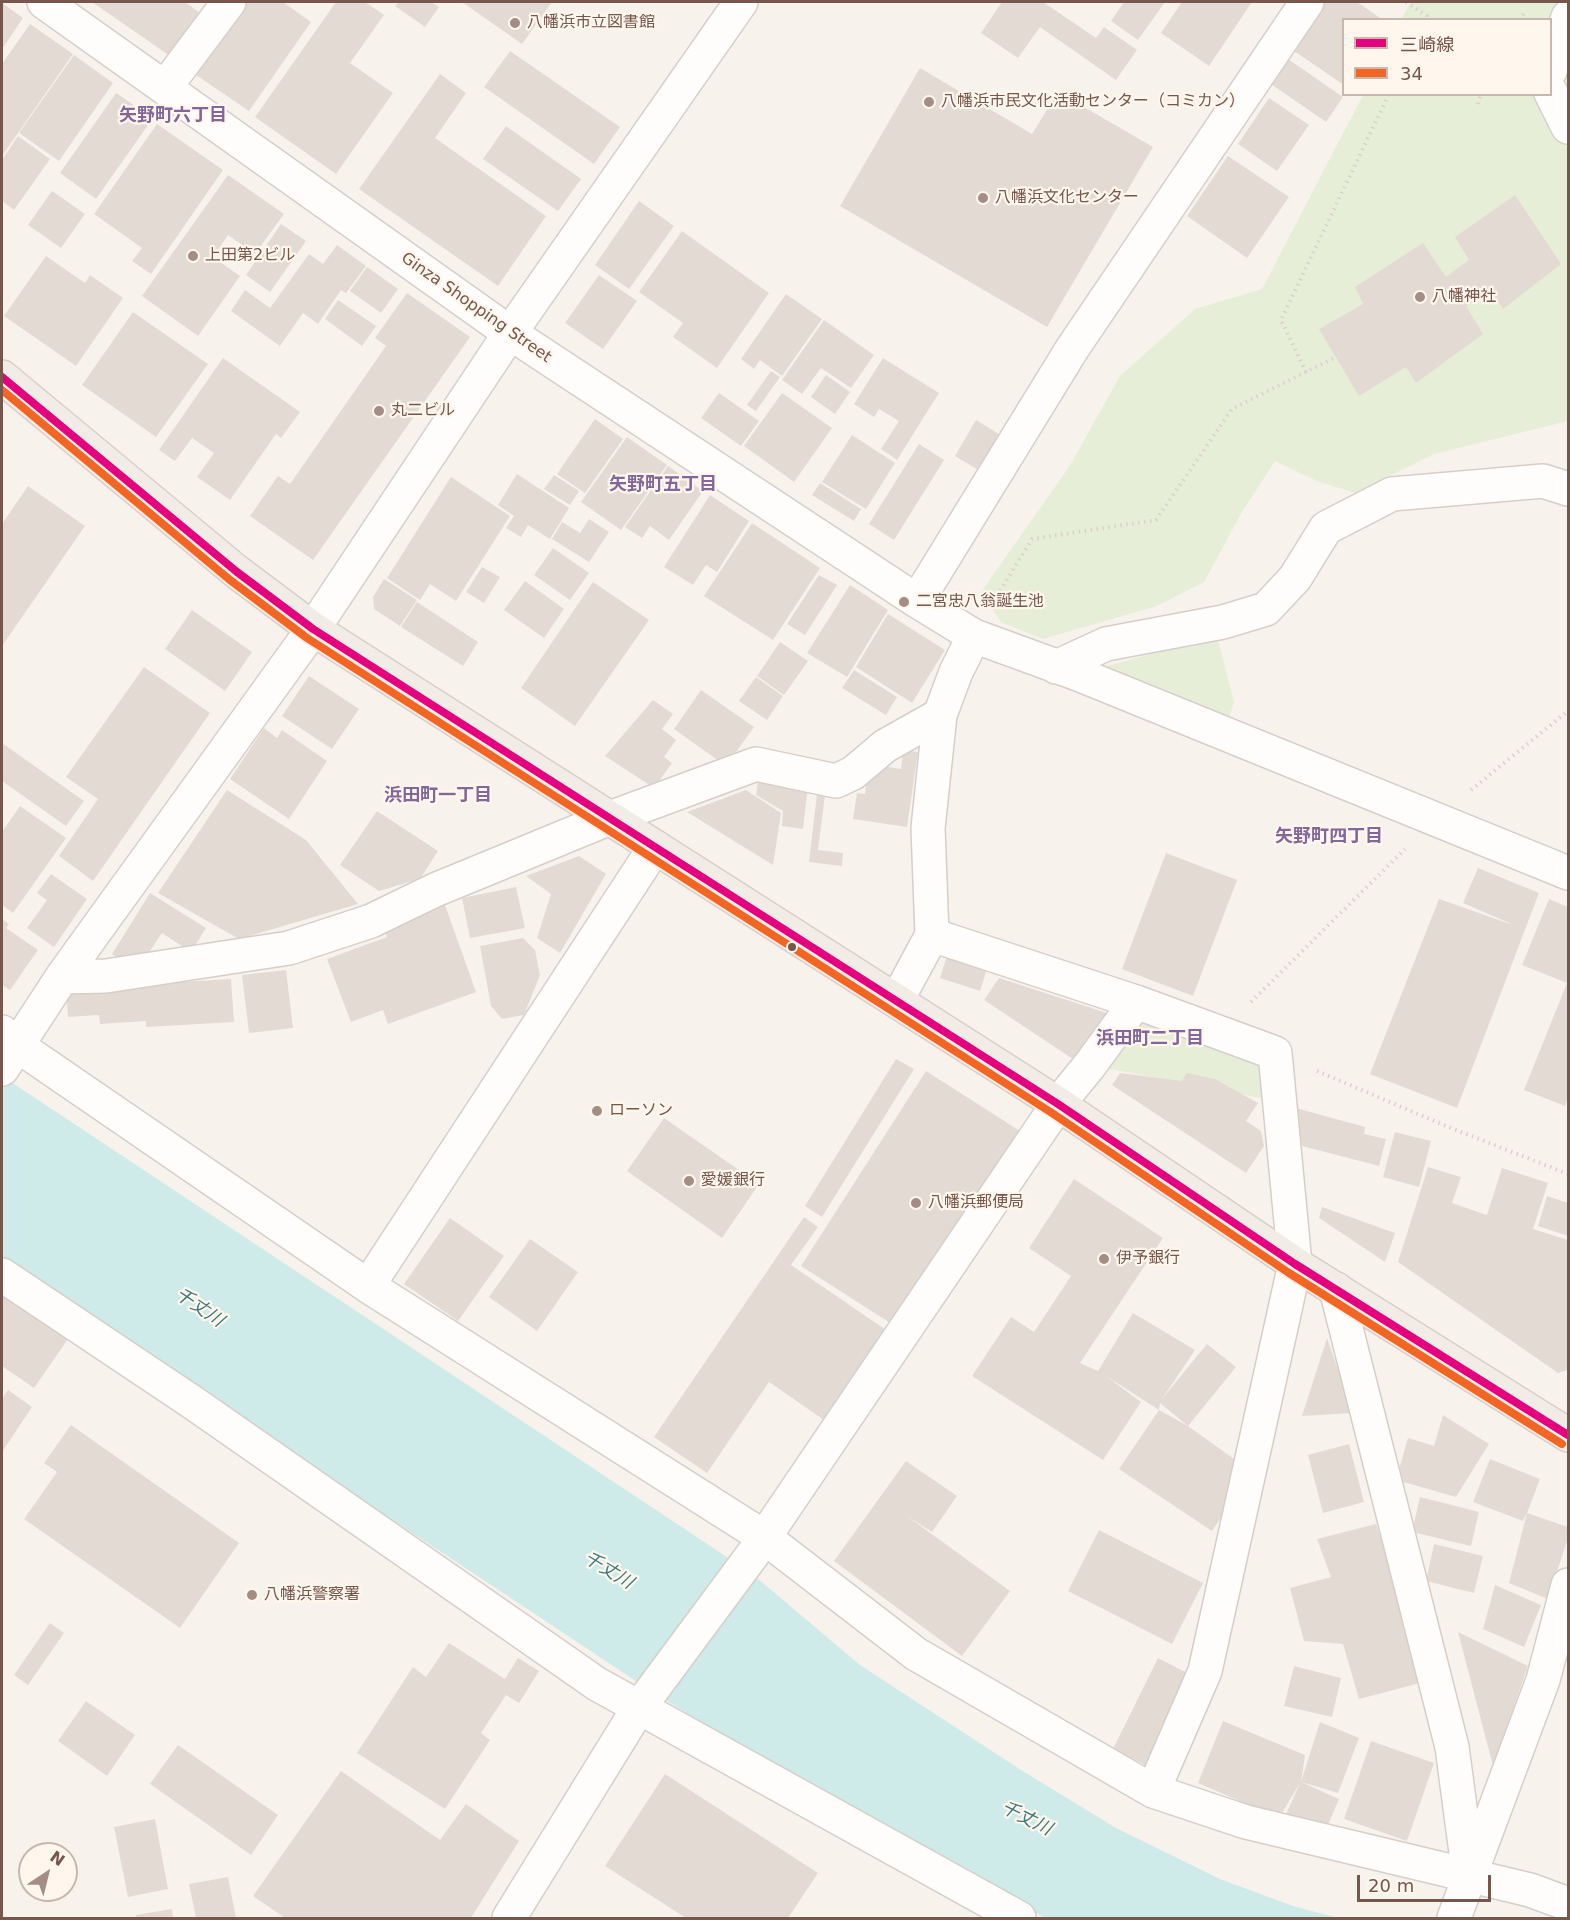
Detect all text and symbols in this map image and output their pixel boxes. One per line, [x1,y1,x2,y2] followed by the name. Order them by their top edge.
[527,13,655,33] place label: 八幡浜市立図書館
[508,16,522,30] marker: 八幡浜市立図書館
[1342,18,1552,96] legend
[1400,34,1454,55] text: 三崎線
[1400,63,1423,84] text: 34
[941,92,1245,112] place label: 八幡浜市民文化活動センター（コミカン）
[922,95,936,109] marker: 八幡浜市民文化活動センター（コミカン）
[119,105,227,127] district label: 矢野町六丁目
[995,188,1139,208] place label: 八幡浜文化センター
[976,191,990,205] marker: 八幡浜文化センター
[205,246,295,266] place label: 上田第2ビル
[186,249,200,263] marker: 上田第2ビル
[397,249,555,367] street label: Ginza Shopping Street
[1432,287,1496,307] place label: 八幡神社
[1413,290,1427,304] marker: 八幡神社
[391,401,455,421] place label: 丸二ビル
[372,404,386,418] marker: 丸二ビル
[609,474,717,496] district label: 矢野町五丁目
[916,592,1044,612] place label: 二宮忠八翁誕生池
[897,595,911,609] marker: 二宮忠八翁誕生池
[384,785,492,807] district label: 浜田町一丁目
[1275,826,1383,848] district label: 矢野町四丁目
[786,941,798,953] unlabelled marker
[1096,1028,1204,1050] district label: 浜田町二丁目
[609,1101,673,1121] place label: ローソン
[590,1104,604,1118] marker: ローソン
[701,1171,765,1191] place label: 愛媛銀行
[682,1174,696,1188] marker: 愛媛銀行
[928,1193,1024,1213] place label: 八幡浜郵便局
[909,1196,923,1210] marker: 八幡浜郵便局
[1116,1249,1180,1269] place label: 伊予銀行
[1097,1252,1111,1266] marker: 伊予銀行
[171,1284,227,1332] water label: 千丈川
[579,1548,637,1594] water label: 千丈川
[264,1585,360,1605] place label: 八幡浜警察署
[245,1588,259,1602] marker: 八幡浜警察署
[997,1797,1055,1841] water label: 千丈川
[18,1842,78,1902] north arrow
[47,1847,68,1870] text: N
[1360,1863,1494,1901] scale bar
[1368,1875,1414,1896] text: 20 m

